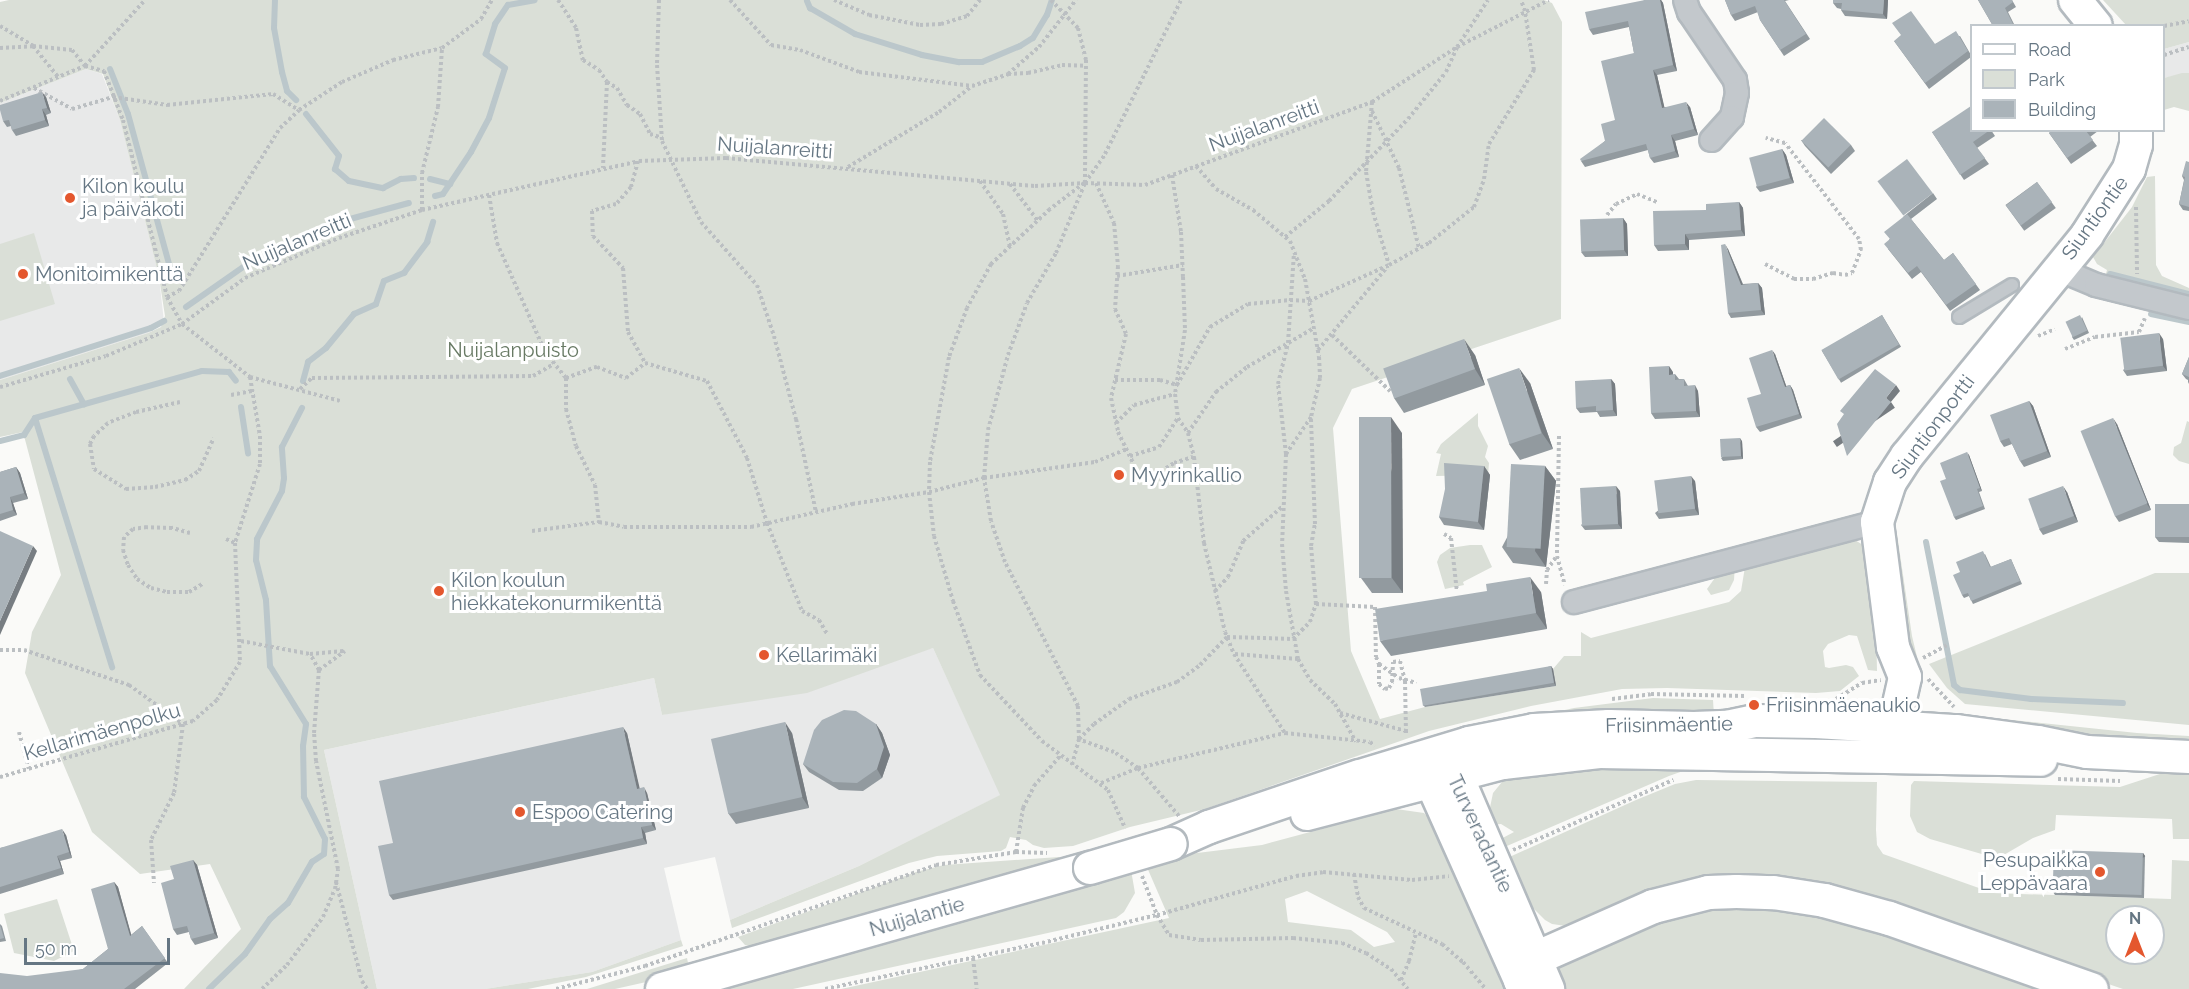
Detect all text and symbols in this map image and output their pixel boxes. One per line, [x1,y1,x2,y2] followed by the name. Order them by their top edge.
[1970,24,2165,132] legend
[2028,39,2071,60] text: Road
[2028,69,2065,90] text: Park
[1206,95,1322,157] street label: Nuijalanreitti
[2028,99,2096,120] text: Building
[716,132,834,164] street label: Nuijalanreitti
[2057,172,2133,264] street label: Siuntiontie
[82,174,184,221] place label: Kilon koulu ja päiväkoti
[63,191,77,205] marker: Kilon koulu ja päiväkoti
[239,208,355,276] street label: Nuijalanreitti
[35,262,183,286] place label: Monitoimikenttä
[16,267,30,281] marker: Monitoimikenttä
[447,338,579,362] park label: Nuijalanpuisto
[1886,370,1980,484] street label: Siuntionportti
[1131,463,1242,487] place label: Myyrinkallio
[1112,468,1126,482] marker: Myyrinkallio
[451,568,662,615] place label: Kilon koulun hiekkatekonurmikenttä
[432,584,446,598] marker: Kilon koulun hiekkatekonurmikenttä
[776,643,877,667] place label: Kellarimäki
[757,648,771,662] marker: Kellarimäki
[1766,693,1921,717] place label: Friisinmäenaukio
[21,698,183,766] street label: Kellarimäenpolku
[1747,698,1761,712] marker: Friisinmäenaukio
[1605,712,1733,738] street label: Friisinmäentie
[1442,771,1518,897] street label: Turveradantie
[532,800,673,824] place label: Espoo Catering
[513,805,527,819] marker: Espoo Catering
[1979,849,2088,896] place label: Pesupaikka Leppävaara
[2093,865,2107,879] marker: Pesupaikka Leppävaara
[867,892,967,942] street label: Nuijalantie
[2105,905,2165,965] north arrow
[2129,909,2141,928] text: N
[27,926,172,964] scale bar
[35,938,77,959] text: 50 m

